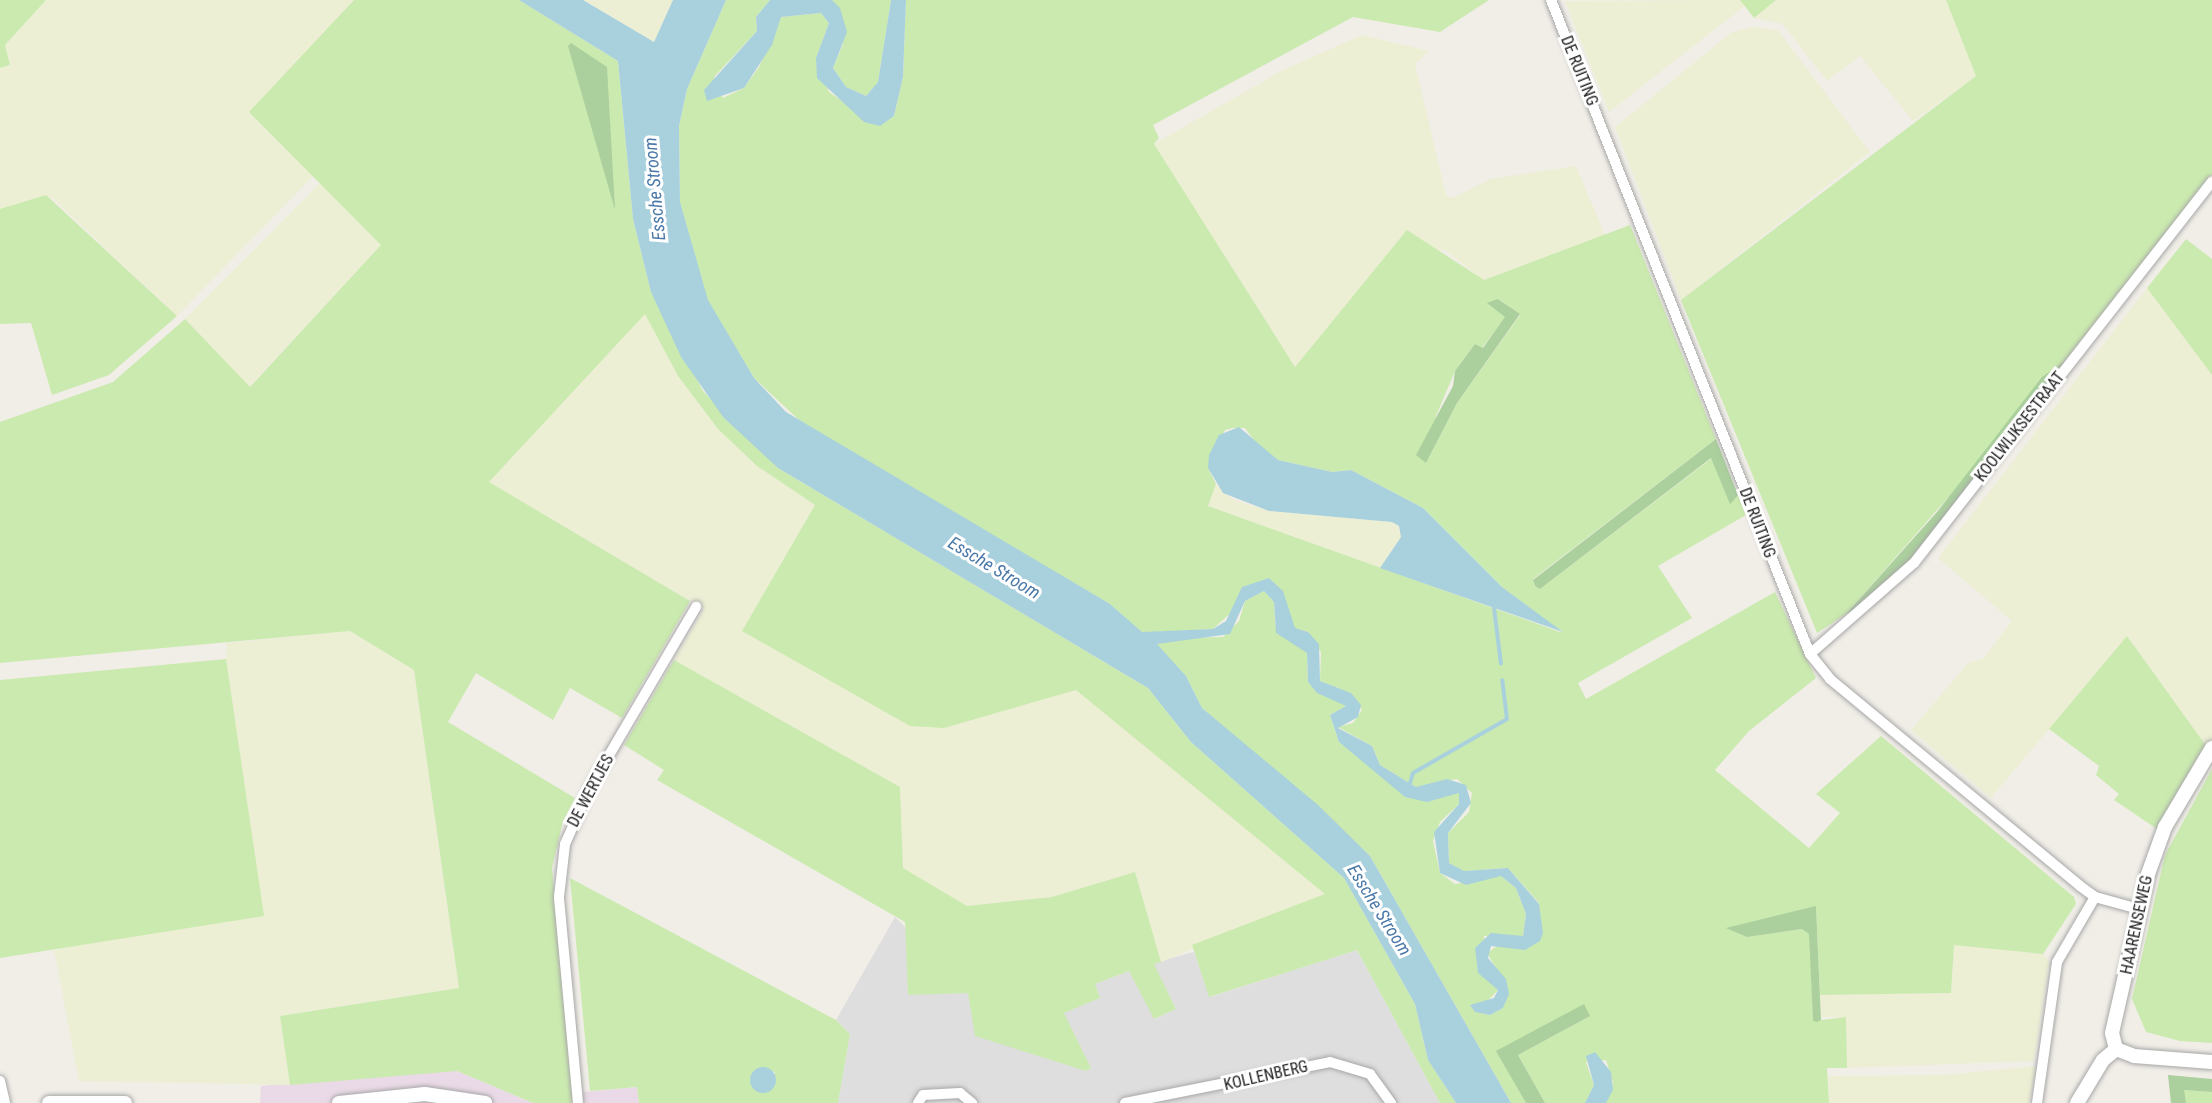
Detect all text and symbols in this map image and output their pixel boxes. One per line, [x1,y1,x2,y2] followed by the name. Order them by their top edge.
[1556,33,1602,109] street label: DE RUITING
[640,137,670,241] water label: Essche Stroom
[1971,368,2069,486] street label: KOOLWIJKSESTRAAT
[1735,485,1779,561] street label: DE RUITING
[944,532,1044,604] water label: Essche Stroom
[564,752,618,830] street label: DE WERTJES
[1342,860,1416,960] water label: Essche Stroom
[2117,874,2157,976] street label: HAARENSEWEG
[1222,1057,1310,1095] street label: KOLLENBERG

